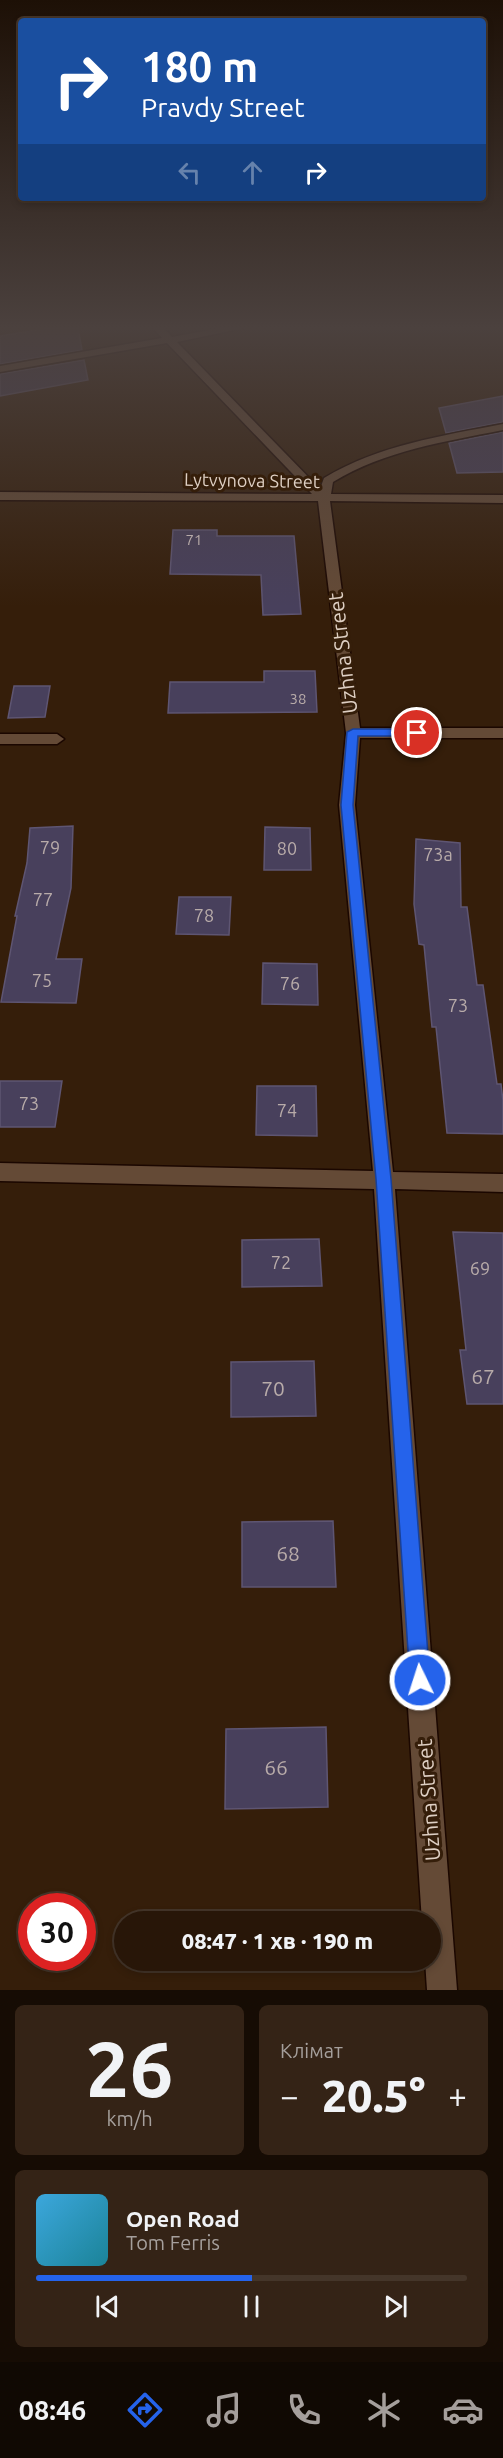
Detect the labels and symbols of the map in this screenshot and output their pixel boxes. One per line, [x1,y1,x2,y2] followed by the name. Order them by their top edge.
[184,469,320,491] street label: Lytvynova Street
[186,531,202,548] house number: 71
[323,591,361,715] street label: Uzhna Street
[290,690,306,707] house number: 38
[391,707,442,758] pin
[40,837,60,857] house number: 79
[277,838,297,858] house number: 80
[423,844,453,864] house number: 73а
[33,889,53,909] house number: 77
[194,905,214,925] house number: 78
[32,970,52,990] house number: 75
[280,973,300,993] house number: 76
[448,995,468,1015] house number: 73
[19,1093,39,1113] house number: 73
[277,1100,297,1120] house number: 74
[271,1252,291,1272] house number: 72
[470,1258,490,1278] house number: 69
[471,1364,495,1388] house number: 67
[261,1376,285,1400] house number: 70
[276,1541,300,1565] house number: 68
[388,1648,452,1712] position arrow
[412,1738,444,1862] street label: Uzhna Street
[264,1755,288,1779] house number: 66
[18,1893,96,1971] speed limit sign: 30

